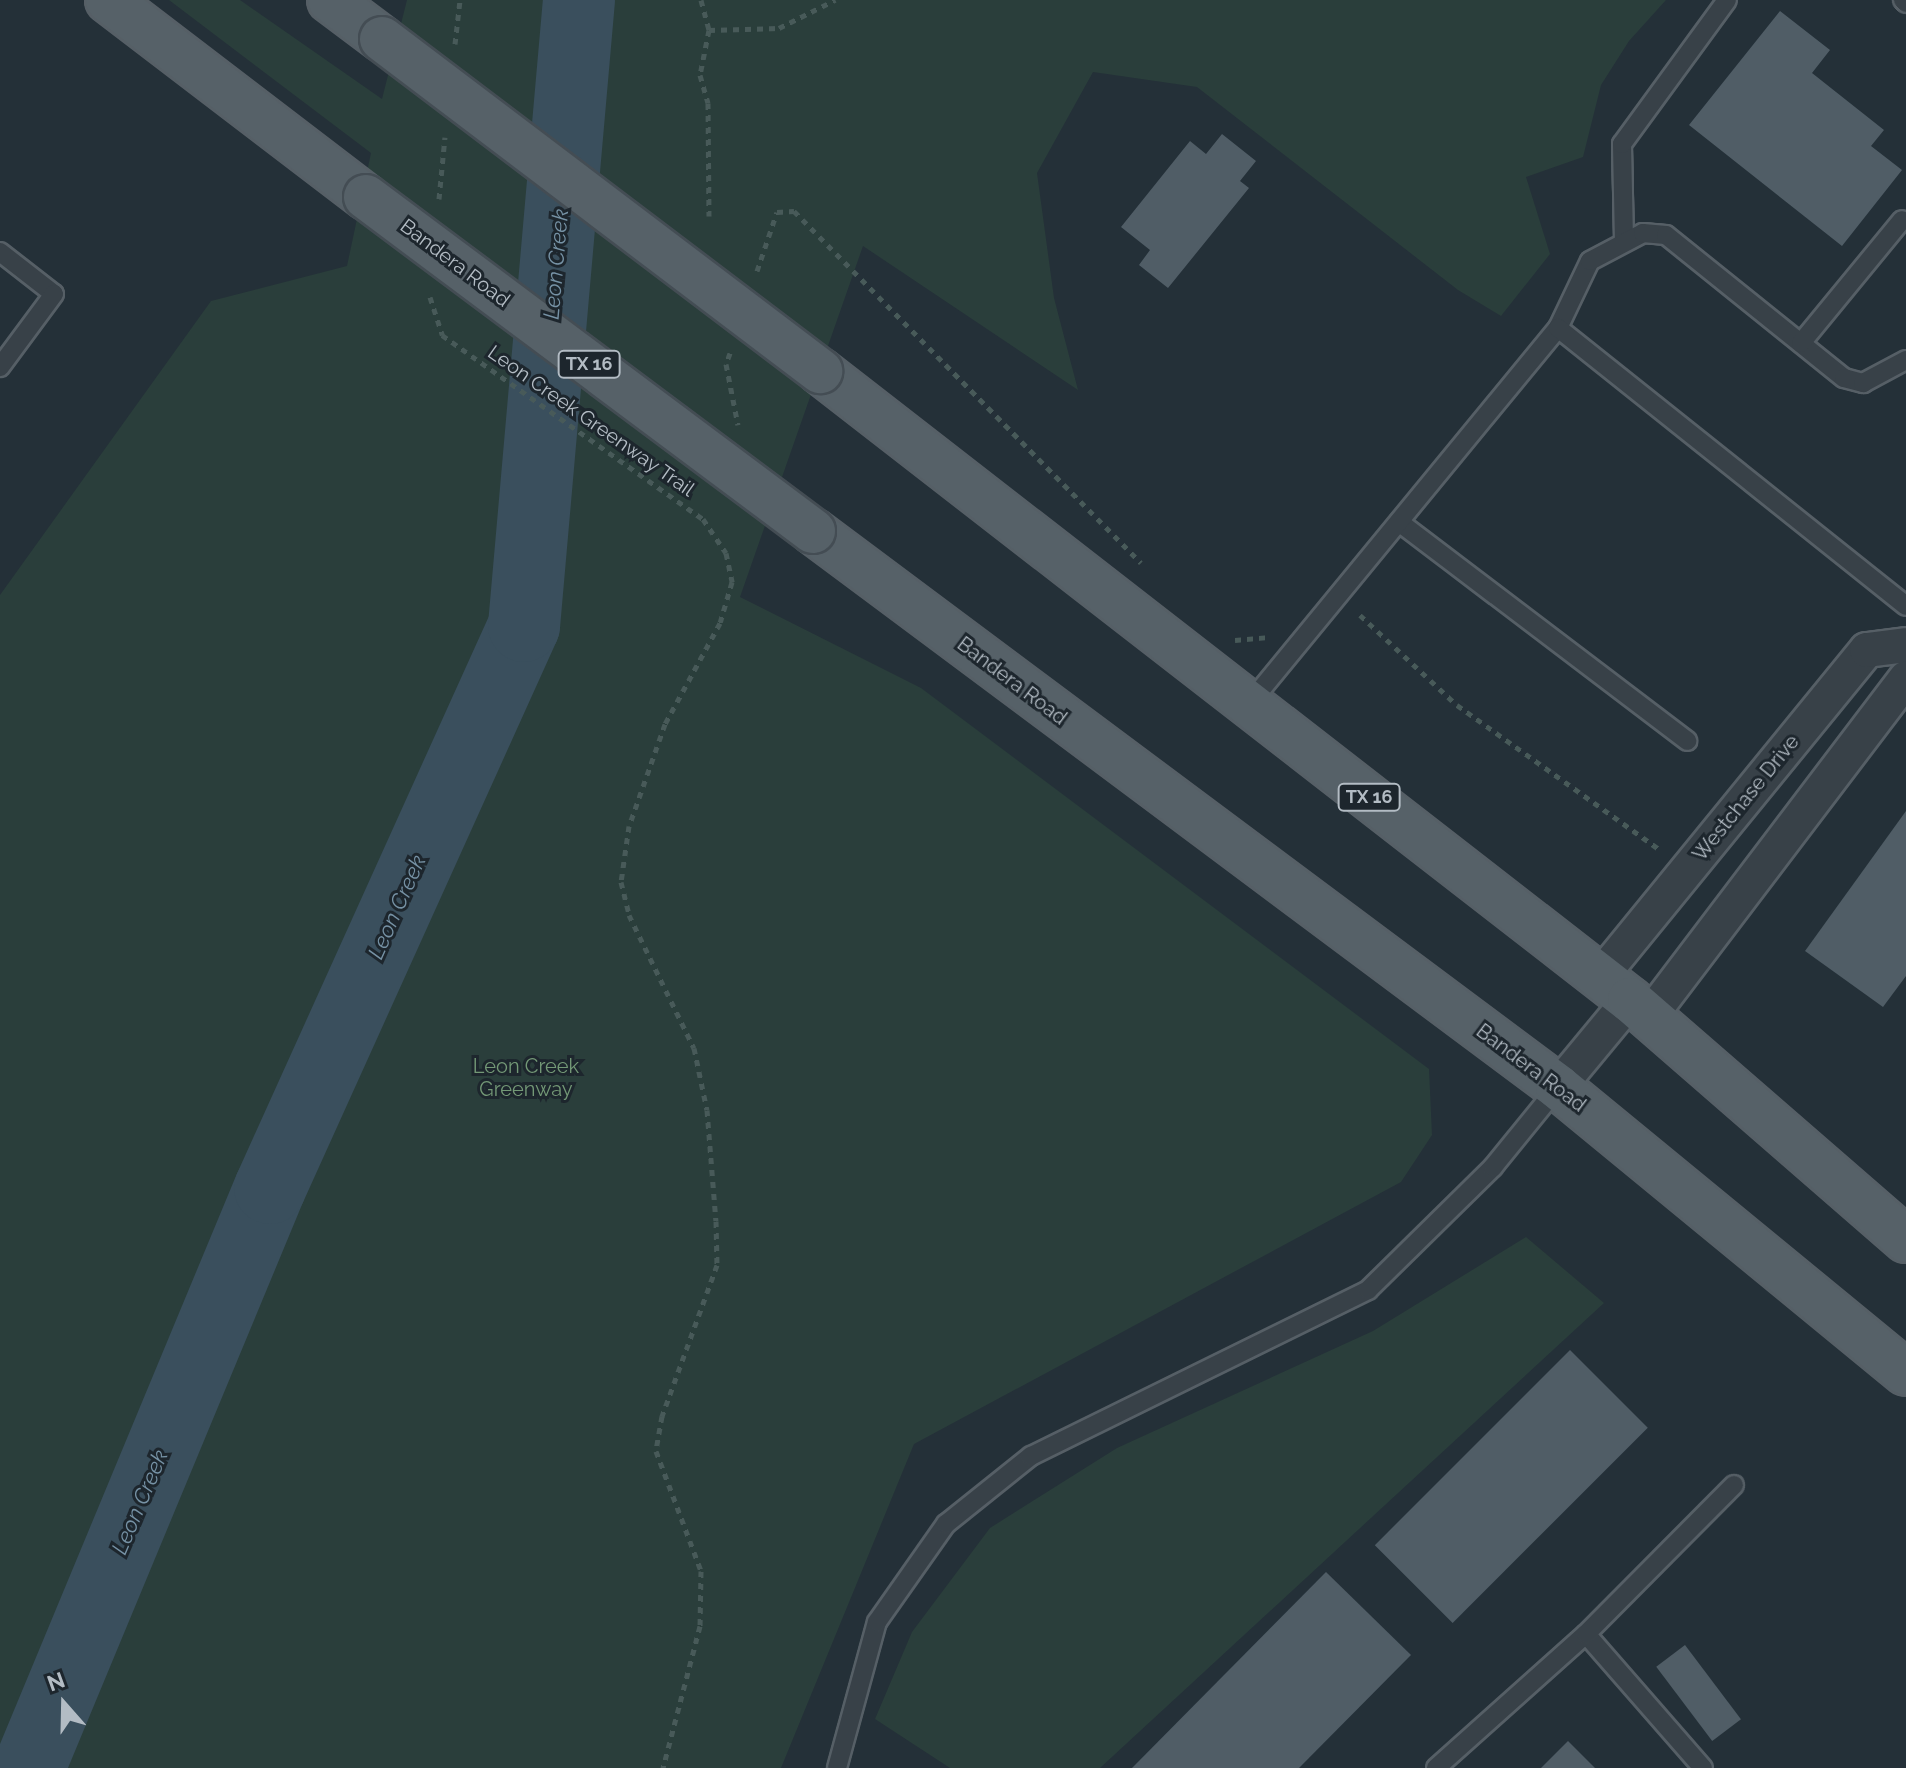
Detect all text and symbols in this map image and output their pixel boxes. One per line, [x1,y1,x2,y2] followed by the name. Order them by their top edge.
[538,208,574,320] water label: Leon Creek
[395,214,515,312] street label: Bandera Road
[483,340,699,502] street label: Leon Creek Greenway Trail
[557,350,621,378] road number: TX 16
[952,632,1072,730] street label: Bandera Road
[1688,730,1804,866] street label: Westchase Drive
[1337,783,1401,811] road number: TX 16
[362,851,432,963] water label: Leon Creek
[1471,1019,1591,1117] street label: Bandera Road
[473,1055,579,1102] park label: Leon Creek Greenway
[106,1446,174,1558] water label: Leon Creek
[24,1664,104,1744] north arrow
[43,1666,68,1697] text: N

